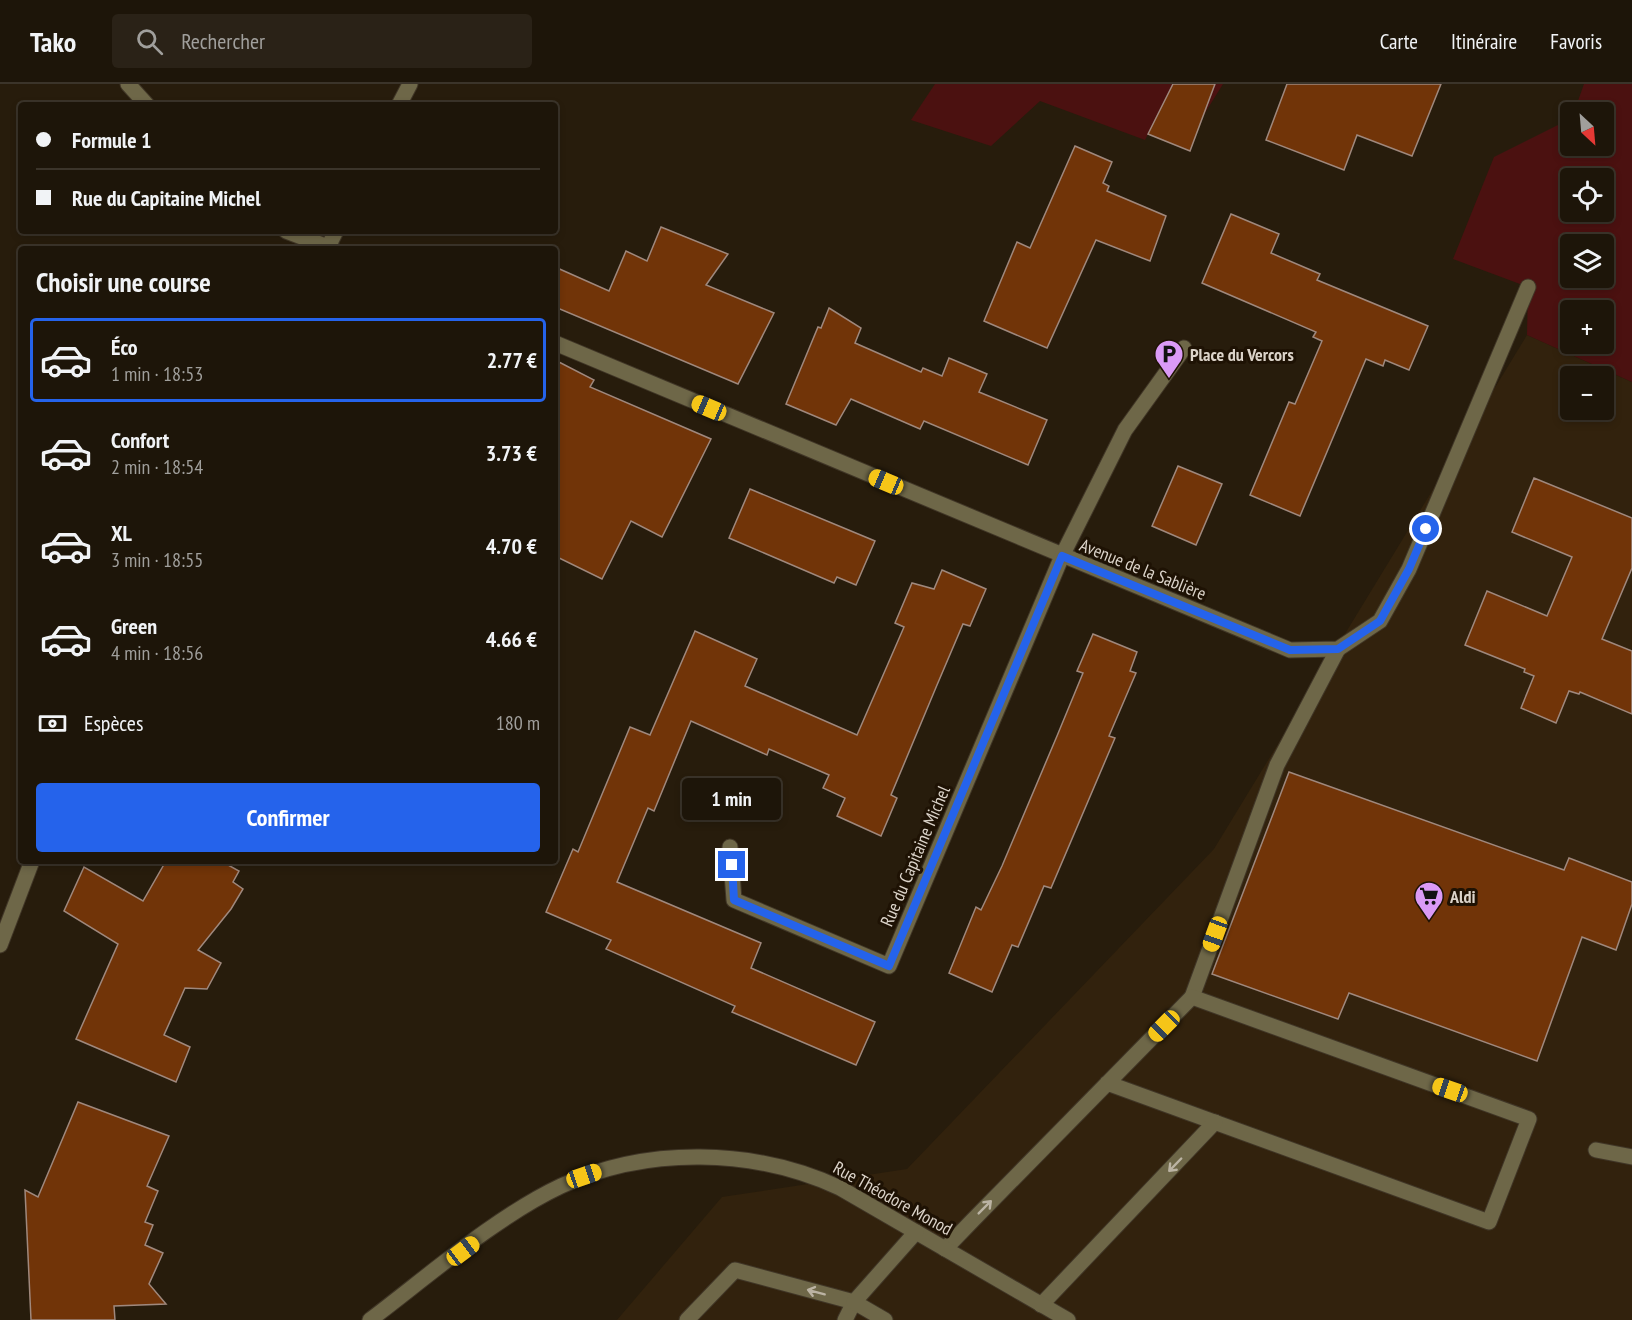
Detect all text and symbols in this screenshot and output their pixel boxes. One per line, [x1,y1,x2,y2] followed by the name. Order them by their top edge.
[112,14,532,68] search box
[30,23,76,60] text: Tako
[133,25,166,58] icon: search
[181,27,265,55] text: Rechercher
[1380,28,1418,55] text: Carte
[1451,28,1517,55] text: Itinéraire
[1550,28,1602,55] text: Favoris
[1560,102,1614,156] north arrow
[1560,102,1614,420] map controls
[72,126,152,154] text: Formule 1
[1560,168,1614,222] button: locate
[72,184,261,212] text: Rue du Capitaine Michel
[1560,234,1614,288] button: layers
[36,265,211,299] text: Choisir une course
[1560,300,1614,354] button: +
[39,333,93,387] icon: car
[111,333,138,361] text: Éco
[1153,338,1185,380] parking icon: Place du Vercors
[1190,343,1294,366] place label: Place du Vercors
[487,346,537,374] text: 2.77 €
[111,361,203,387] text: 1 min · 18:53
[1560,366,1614,420] button: −
[689,393,729,423] car
[39,426,93,480] icon: car
[111,426,169,454] text: Confort
[486,439,537,467] text: 3.73 €
[111,454,203,480] text: 2 min · 18:54
[866,467,906,497] car
[1412,515,1439,542] route start
[39,519,93,573] icon: car
[111,519,132,547] text: XL
[486,532,537,560] text: 4.70 €
[1076,533,1210,605] street label: Avenue de la Sablière
[111,547,203,573] text: 3 min · 18:55
[39,612,93,666] icon: car
[111,612,157,640] text: Green
[486,625,537,653] text: 4.66 €
[111,640,203,666] text: 4 min · 18:56
[36,707,69,740] icon: cash
[84,709,143,737] text: Espèces
[496,710,540,736] text: 180 m
[682,778,782,820] callout: 1 min
[875,781,955,930] street label: Rue du Capitaine Michel
[36,783,540,852] button: Confirmer
[711,786,752,812] text: 1 min
[718,851,745,878] route end
[1413,880,1445,922] supermarket icon: Aldi
[1449,885,1475,908] place label: Aldi
[1200,914,1230,954] car
[1145,1007,1183,1045] car
[1430,1076,1470,1104] car
[829,1156,957,1240] street label: Rue Théodore Monod
[1167,1157,1182,1172] one-way arrow
[564,1162,604,1190] car
[978,1199,993,1214] one-way arrow
[443,1233,483,1269] car
[807,1286,826,1297] one-way arrow

